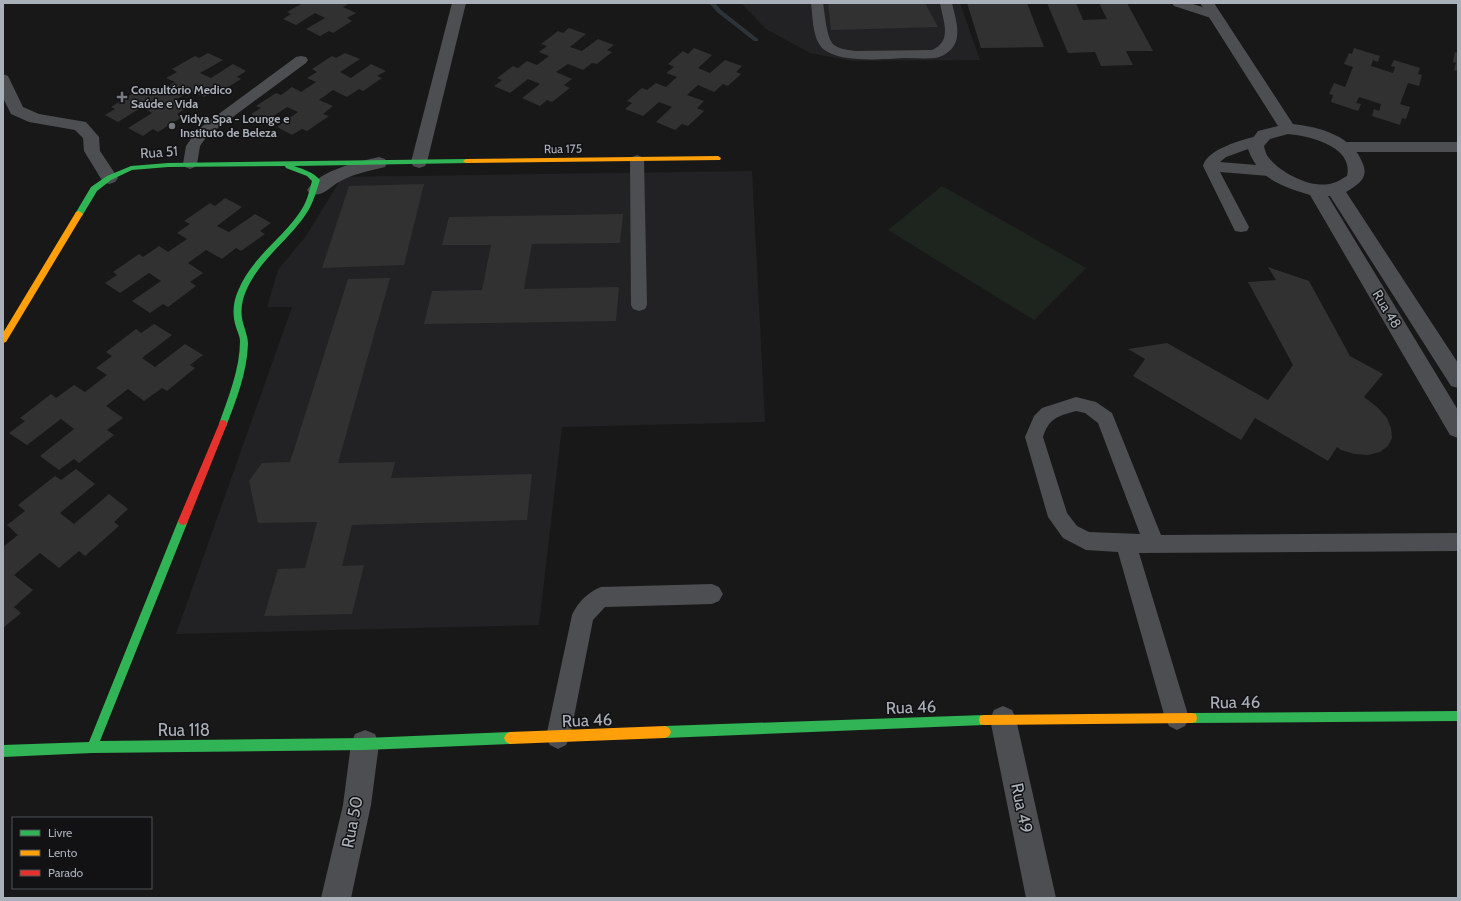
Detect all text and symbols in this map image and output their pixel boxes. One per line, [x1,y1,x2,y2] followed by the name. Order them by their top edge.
[131,82,232,111] place label: Consultório Medico Saúde e Vida
[116,91,128,103] marker: Consultório Medico Saúde e Vida
[180,111,289,140] place label: Vidya Spa - Lounge e Instituto de Beleza
[167,121,177,131] marker: Vidya Spa - Lounge e Instituto de Beleza
[544,141,582,156] street label: Rua 175
[140,142,178,162] street label: Rua 51
[1368,286,1406,332] street label: Rua 48
[1210,692,1260,712] street label: Rua 46
[885,696,937,718] street label: Rua 46
[561,709,613,731] street label: Rua 46
[158,720,210,740] street label: Rua 118
[1007,781,1037,835] street label: Rua 49
[337,795,367,849] street label: Rua 50
[12,817,152,889] legend
[48,825,72,840] text: Livre
[48,845,78,860] text: Lento
[48,865,84,880] text: Parado

